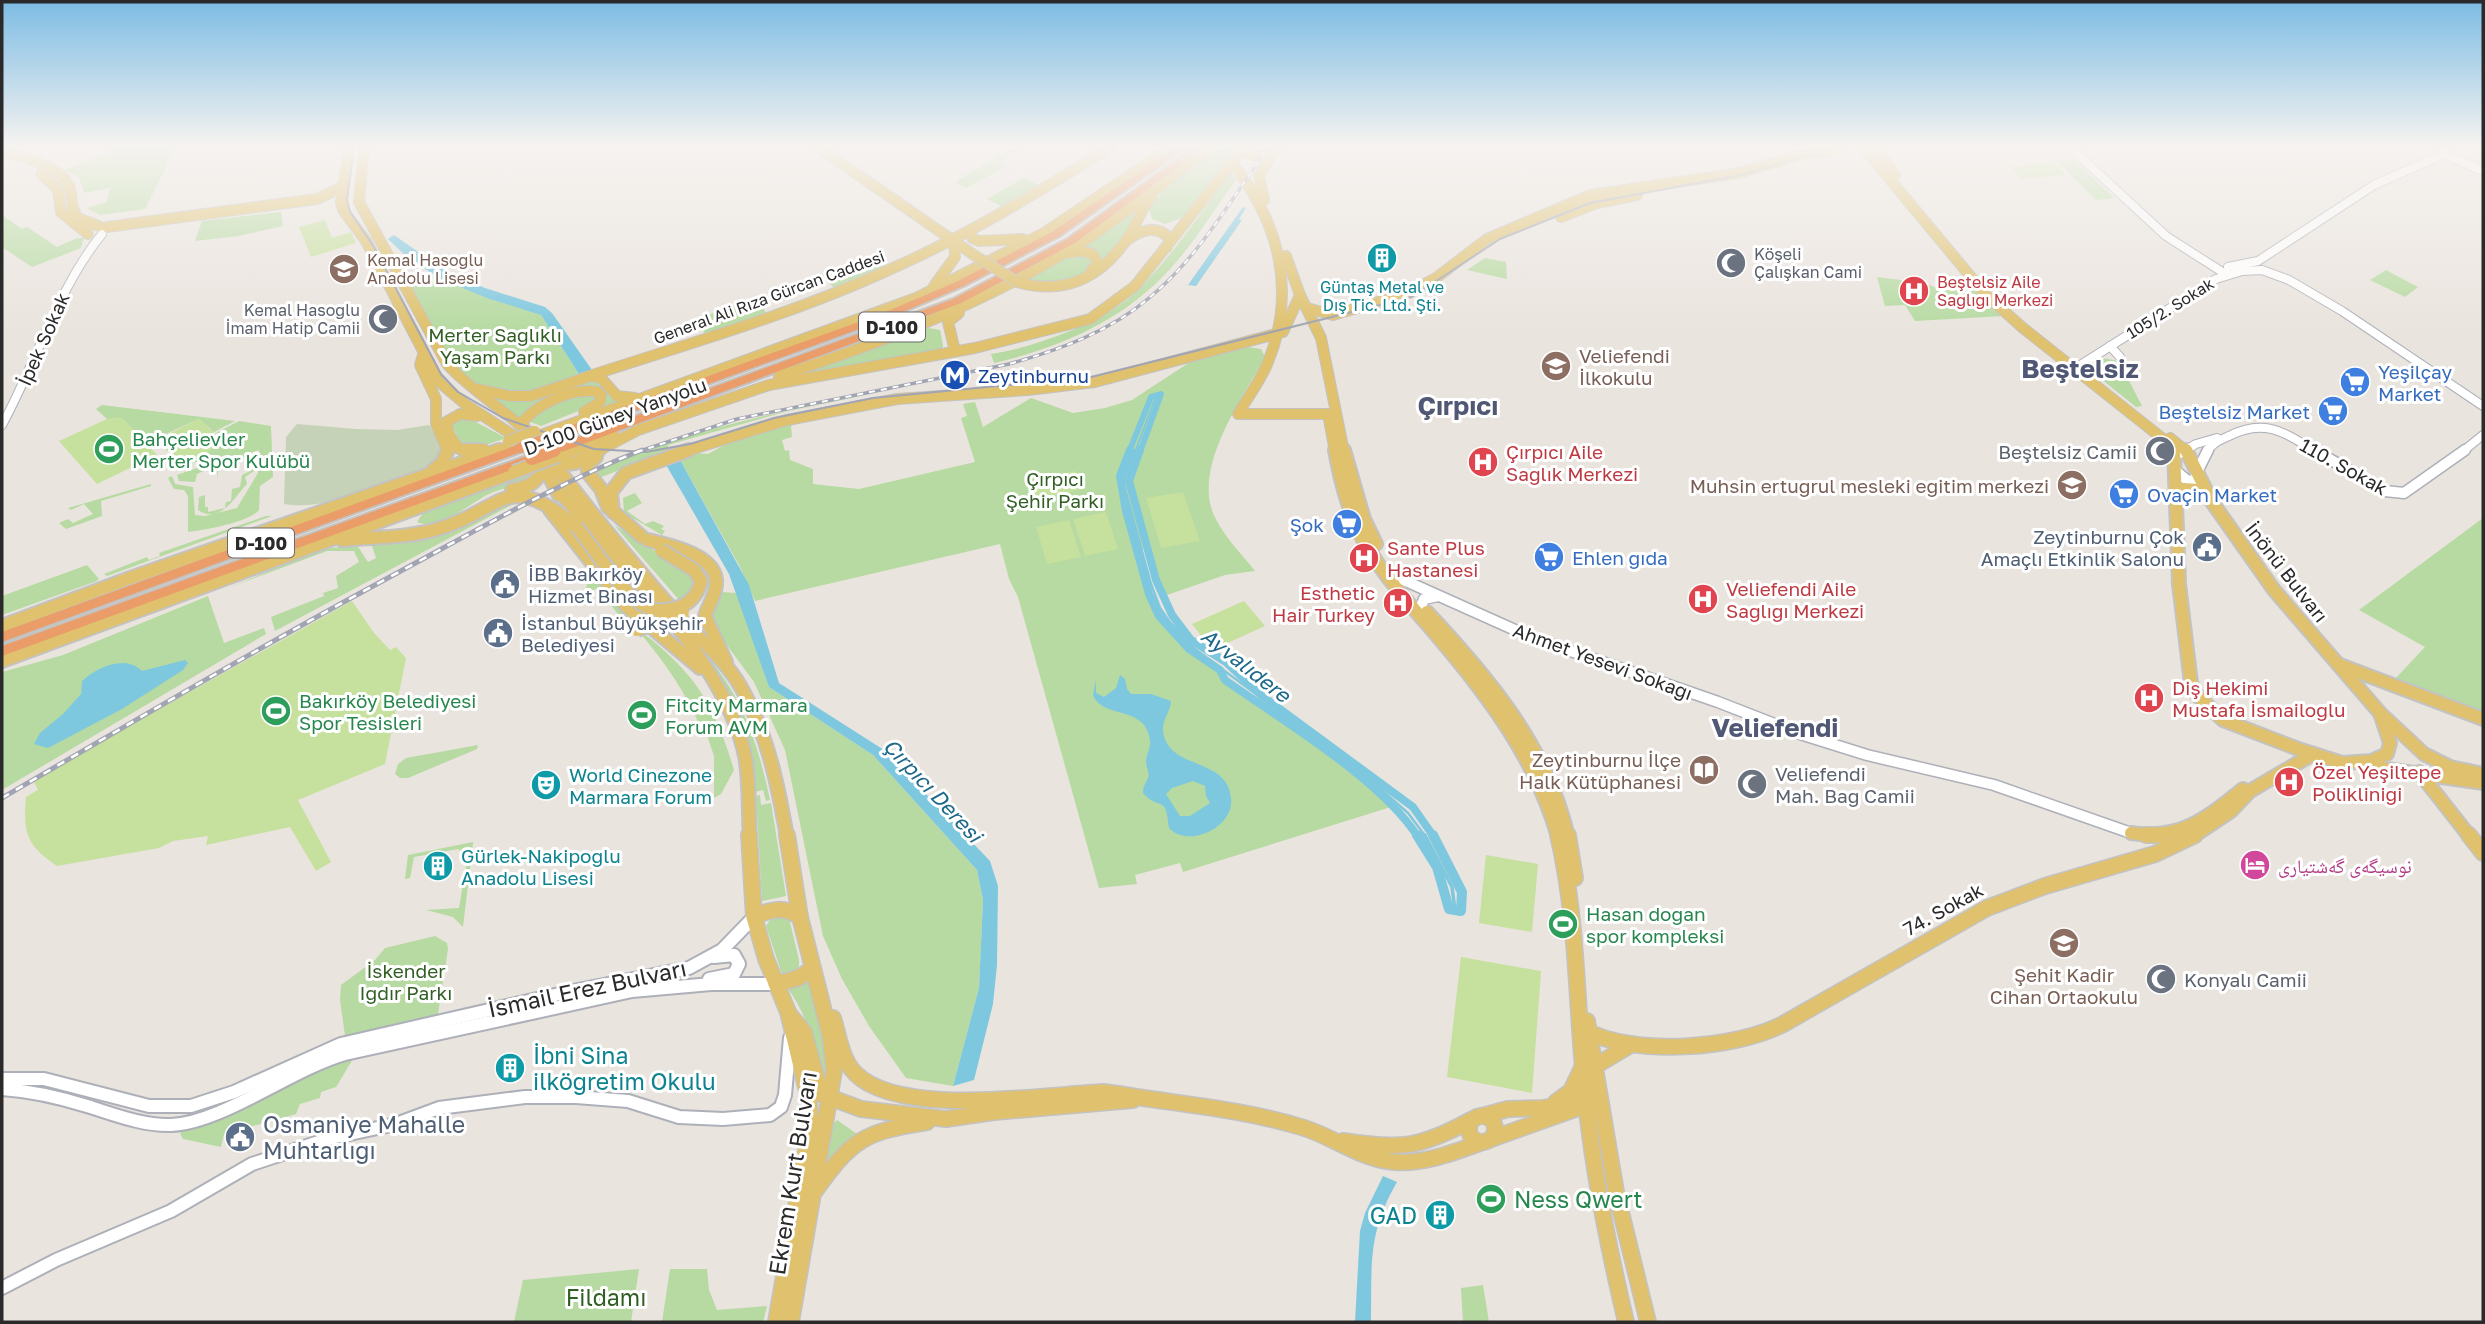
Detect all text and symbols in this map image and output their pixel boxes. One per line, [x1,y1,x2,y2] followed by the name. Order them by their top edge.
[1365,241,1399,275] building icon: Güntaş Metal ve Dış Tic. Ltd. Şti.
[1754,244,1862,282] place label: Köşeli Çalışkan Cami
[651,246,887,348] street label: General Ali Rıza Gürcan Caddesi
[1714,246,1748,280] mosque icon: Köşeli Çalışkan Cami
[367,250,483,288] place label: Kemal Hasoğlu Anadolu Lisesi
[327,252,361,286] school or university icon: Kemal Hasoğlu Anadolu Lisesi
[1937,272,2053,310] place label: Beştelsiz Aile Sağlığı Merkezi
[2122,273,2218,343] street label: 105/2. Sokak
[1897,274,1931,308] hospital icon: Beştelsiz Aile Sağlığı Merkezi
[1320,277,1444,315] place label: Güntaş Metal ve Dış Tic. Ltd. Şti.
[12,289,74,389] street label: İpek Sokak
[225,300,360,338] place label: Kemal Hasoğlu İmam Hatip Camii
[366,302,400,336] mosque icon: Kemal Hasoğlu İmam Hatip Camii
[859,312,925,342] road number: D-100
[428,323,562,368] park label: Merter Sağlıklı Yaşam Parkı
[1579,344,1670,389] place label: Veliefendi İlkokulu
[1539,349,1573,383] school or university icon: Veliefendi İlkokulu
[2021,353,2139,384] district label: Beştelsiz
[938,358,972,392] metro station icon: Zeytinburnu
[2378,360,2452,405] place label: Yeşilçay Market
[978,364,1089,387] place label: Zeytinburnu
[2338,365,2372,399] supermarket icon: Yeşilçay Market
[521,372,709,460] street label: D-100 Güney Yanyolu
[1418,390,1498,421] district label: Çırpıcı
[2316,394,2350,428] supermarket icon: Beştelsiz Market
[2158,400,2310,423] place label: Beştelsiz Market
[132,427,310,472] place label: Bahçelievler Merter Spor Kulübü
[92,432,126,466] sports icon: Bahçelievler Merter Spor Kulübü
[2296,433,2392,500] street label: 110. Sokak
[2143,434,2177,468] mosque icon: Beştelsiz Camii
[1506,440,1638,485] place label: Çırpıcı Aile Sağlık Merkezi
[1998,440,2137,463] place label: Beştelsiz Camii
[1466,445,1500,479] hospital icon: Çırpıcı Aile Sağlık Merkezi
[1006,467,1104,512] park label: Çırpıcı Şehir Parkı
[2055,468,2089,502] school or university icon: Muhsin ertuğrul mesleki eğitim merkezi
[1690,474,2049,497] place label: Muhsin ertuğrul mesleki eğitim merkezi
[2107,477,2141,511] supermarket icon: Ovaçin Market
[2147,483,2277,506] place label: Ovaçin Market
[1330,507,1364,541] supermarket icon: Şok
[1290,513,1324,536] place label: Şok
[2241,518,2333,626] street label: İnönü Bulvarı
[1981,525,2184,570] place label: Zeytinburnu Çok Amaçlı Etkinlik Salonu
[228,528,294,558] road number: D-100
[2190,530,2224,564] public building icon: Zeytinburnu Çok Amaçlı Etkinlik Salonu
[1387,536,1485,581] place label: Sante Plus Hastanesi
[1532,540,1566,574] supermarket icon: Ehlen gıda
[1347,541,1381,575] hospital icon: Sante Plus Hastanesi
[1572,546,1668,569] place label: Ehlen gıda
[528,562,653,607] place label: İBB Bakırköy Hizmet Binası
[488,567,522,601] public building icon: İBB Bakırköy Hizmet Binası
[1726,577,1864,622] place label: Veliefendi Aile Sağlığı Merkezi
[1272,581,1375,626] place label: Esthetic Hair Turkey
[1686,582,1720,616] hospital icon: Veliefendi Aile Sağlığı Merkezi
[1381,586,1415,620] hospital icon: Esthetic Hair Turkey
[521,611,704,656] place label: İstanbul Büyükşehir Belediyesi
[481,616,515,650] public building icon: İstanbul Büyükşehir Belediyesi
[1510,618,1696,704] street label: Ahmet Yesevi Sokağı
[1196,622,1297,709] water label: Ayvalıdere
[2172,676,2346,721] place label: Diş Hekimi Mustafa İsmailoğlu
[2132,681,2166,715] hospital icon: Diş Hekimi Mustafa İsmailoğlu
[299,689,476,734] place label: Bakırköy Belediyesi Spor Tesisleri
[665,693,808,738] place label: Fitcity Marmara Forum AVM
[259,694,293,728] sports icon: Bakırköy Belediyesi Spor Tesisleri
[625,698,659,732] sports icon: Fitcity Marmara Forum AVM
[1712,712,1838,743] district label: Veliefendi
[878,733,989,849] water label: Çırpıcı Deresi
[1519,748,1681,793] place label: Zeytinburnu İlçe Halk Kütüphanesi
[1687,753,1721,787] library icon: Zeytinburnu İlçe Halk Kütüphanesi
[2312,760,2441,805] place label: Özel Yeşiltepe Polikliniği
[1775,762,1915,807] place label: Veliefendi Mah. Bağ Camii
[569,763,712,808] place label: World Cinezone Marmara Forum
[2272,765,2306,799] hospital icon: Özel Yeşiltepe Polikliniği
[1735,767,1769,801] mosque icon: Veliefendi Mah. Bağ Camii
[529,768,563,802] theatre icon: World Cinezone Marmara Forum
[461,844,621,889] place label: Gürlek-Nakipoğlu Anadolu Lisesi
[2238,848,2272,882] hotel icon: نوسیگەی گەشتیاری
[421,849,455,883] building icon: Gürlek-Nakipoğlu Anadolu Lisesi
[2278,854,2412,878] place label: نوسیگەی گەشتیاری
[1899,878,1987,940] street label: 74. Sokak
[1586,902,1724,947] place label: Hasan doğan spor kompleksi
[1546,907,1580,941] sports icon: Hasan doğan spor kompleksi
[2047,926,2081,960] school or university icon: Şehit Kadir Cihan Ortaokulu
[485,953,689,1023] street label: İsmail Erez Bulvarı
[360,959,452,1004] park label: İskender Iğdır Parkı
[2144,962,2178,996] mosque icon: Konyalı Camii
[1990,963,2138,1008] place label: Şehit Kadir Cihan Ortaokulu
[2184,968,2307,991] place label: Konyalı Camii
[533,1041,716,1095] place label: İbni Sina ilköğretim Okulu
[493,1051,527,1085] building icon: İbni Sina ilköğretim Okulu
[762,1069,822,1277] street label: Ekrem Kurt Bulvarı
[263,1110,465,1164] place label: Osmaniye Mahalle Muhtarlığı
[223,1120,257,1154] public building icon: Osmaniye Mahalle Muhtarlığı
[1474,1182,1508,1216] sports icon: Ness Qwert
[1514,1185,1642,1213] place label: Ness Qwert
[1423,1198,1457,1232] building icon: GAD
[1370,1201,1417,1229] place label: GAD
[566,1283,646,1311] park label: Fildamı

